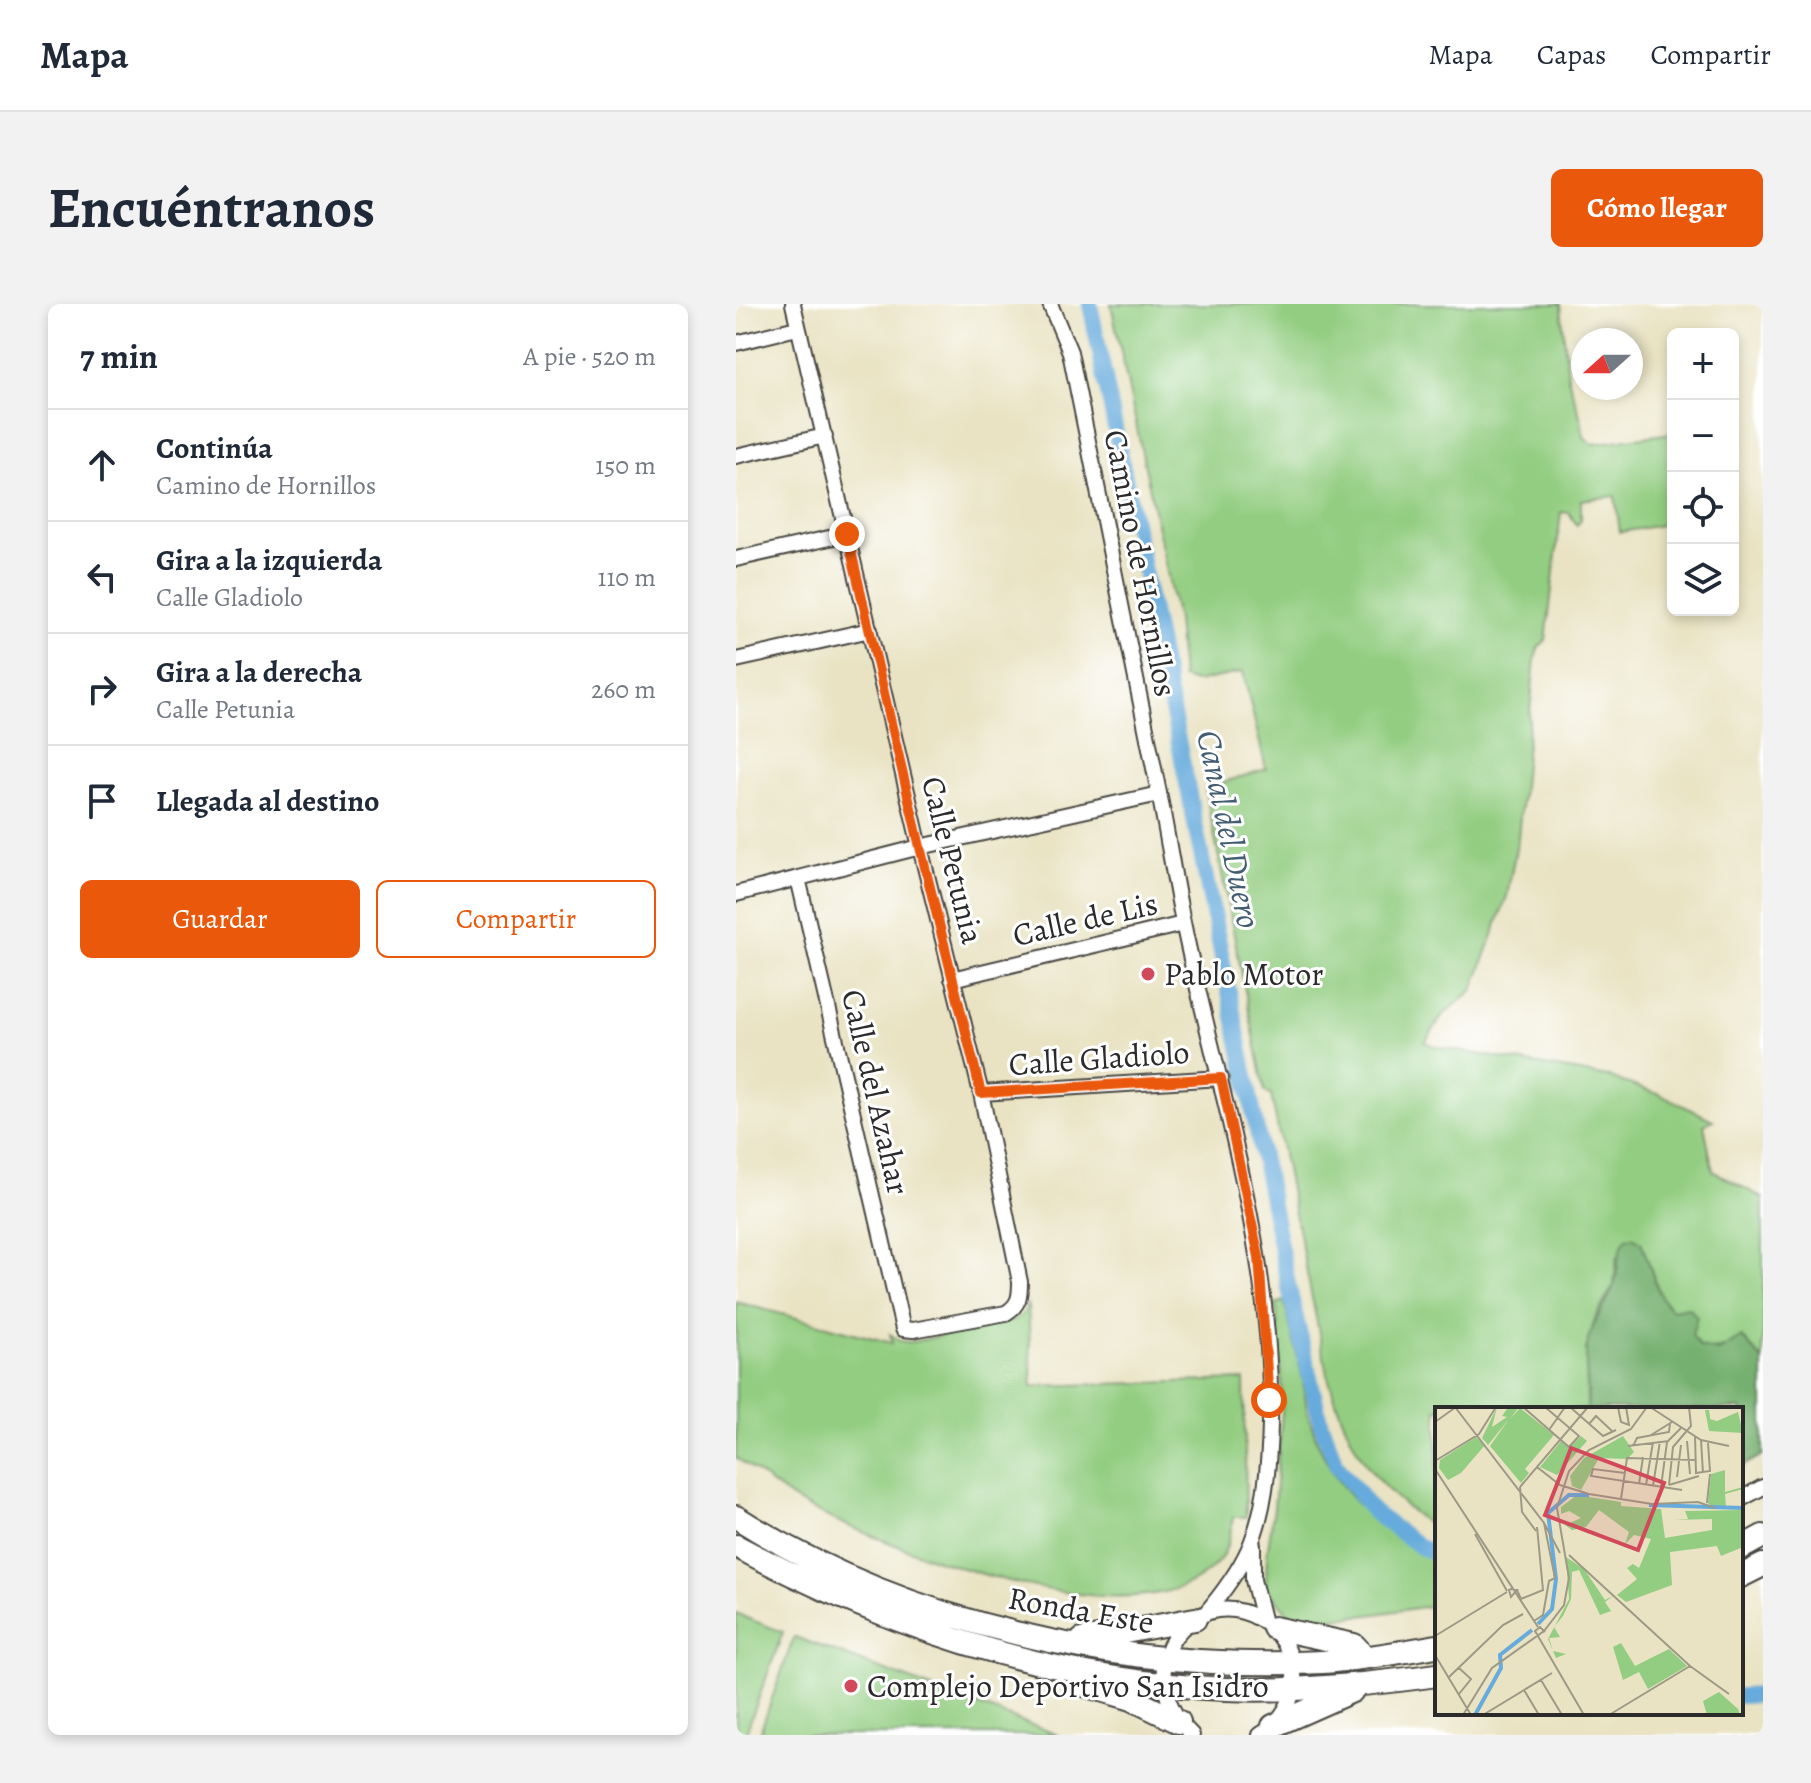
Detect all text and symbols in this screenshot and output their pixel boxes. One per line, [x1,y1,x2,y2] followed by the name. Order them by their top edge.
[40,29,129,81] text: Mapa
[1428,36,1493,74] text: Mapa
[1537,36,1606,74] text: Capas
[1650,36,1771,74] text: Compartir
[1551,169,1763,247] button: Cómo llegar
[48,170,375,246] text: Encuéntranos
[1571,328,1643,400] north arrow
[1667,328,1739,616] map controls
[1667,328,1739,400] button: +
[80,333,158,380] text: 7 min
[523,339,656,374] text: A pie · 520 m
[1667,400,1739,472] button: −
[1094,426,1188,700] street label: Camino de Hornillos
[156,428,273,468] text: Continúa
[80,443,124,487] icon: ahead
[595,448,656,483] text: 150 m
[156,468,376,503] text: Camino de Hornillos
[1667,472,1739,544] button: locate
[829,516,865,552] route end
[156,540,382,580] text: Gira a la izquierda
[1667,544,1739,616] button: layers
[80,555,124,599] icon: left
[598,560,656,595] text: 110 m
[156,580,303,615] text: Calle Gladiolo
[156,652,362,692] text: Gira a la derecha
[80,667,124,711] icon: right
[591,672,656,707] text: 260 m
[156,692,295,727] text: Calle Petunia
[1185,726,1273,932] water label: Canal del Duero
[911,772,995,948] street label: Calle Petunia
[80,779,124,823] icon: arrive
[156,781,379,821] text: Llegada al destino
[80,880,360,958] button: Guardar
[376,880,656,958] button: Compartir
[1008,881,1162,957] street label: Calle de Lis
[1164,952,1323,996] place label: Pablo Motor
[1139,965,1157,983] marker: Pablo Motor
[831,985,921,1199] street label: Calle del Azahar
[1007,1030,1191,1086] street label: Calle Gladiolo
[1251,1382,1287,1418] route start
[1435,1407,1743,1715] inset map
[1005,1576,1157,1644] street label: Ronda Este
[867,1664,1269,1708] place label: Complejo Deportivo San Isidro
[842,1677,860,1695] marker: Complejo Deportivo San Isidro

